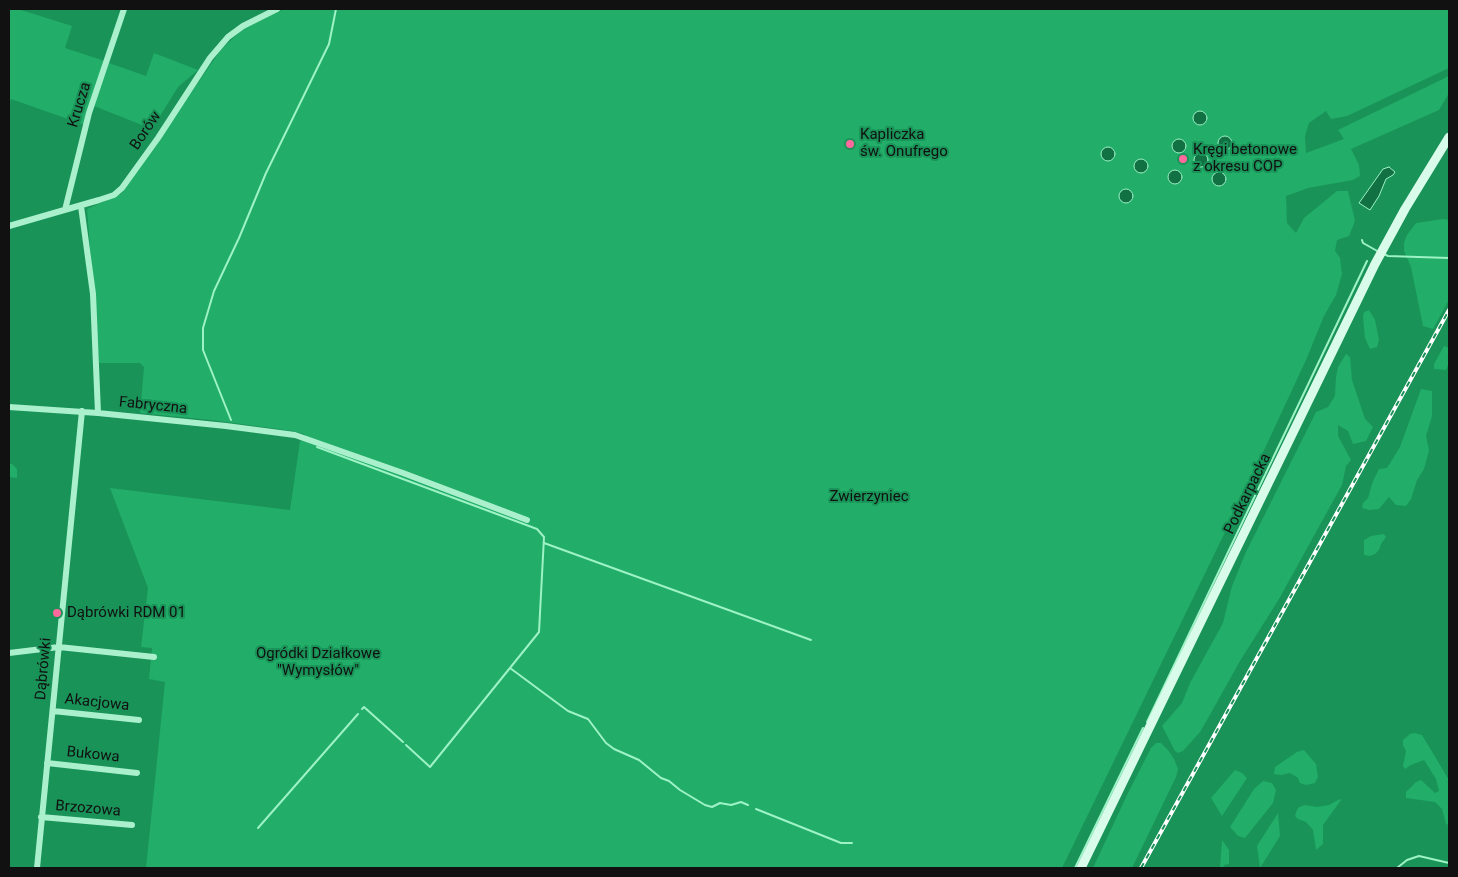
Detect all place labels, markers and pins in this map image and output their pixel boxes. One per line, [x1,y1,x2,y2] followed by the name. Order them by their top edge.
[860,126,948,161] place label: Kapliczka św. Onufrego
[844,138,856,150] marker: Kapliczka św. Onufrego
[1193,141,1297,176] place label: Kręgi betonowe z okresu COP
[1177,153,1189,165] marker: Kręgi betonowe z okresu COP
[67,604,186,622] place label: Dąbrówki RDM 01
[51,607,63,619] marker: Dąbrówki RDM 01

